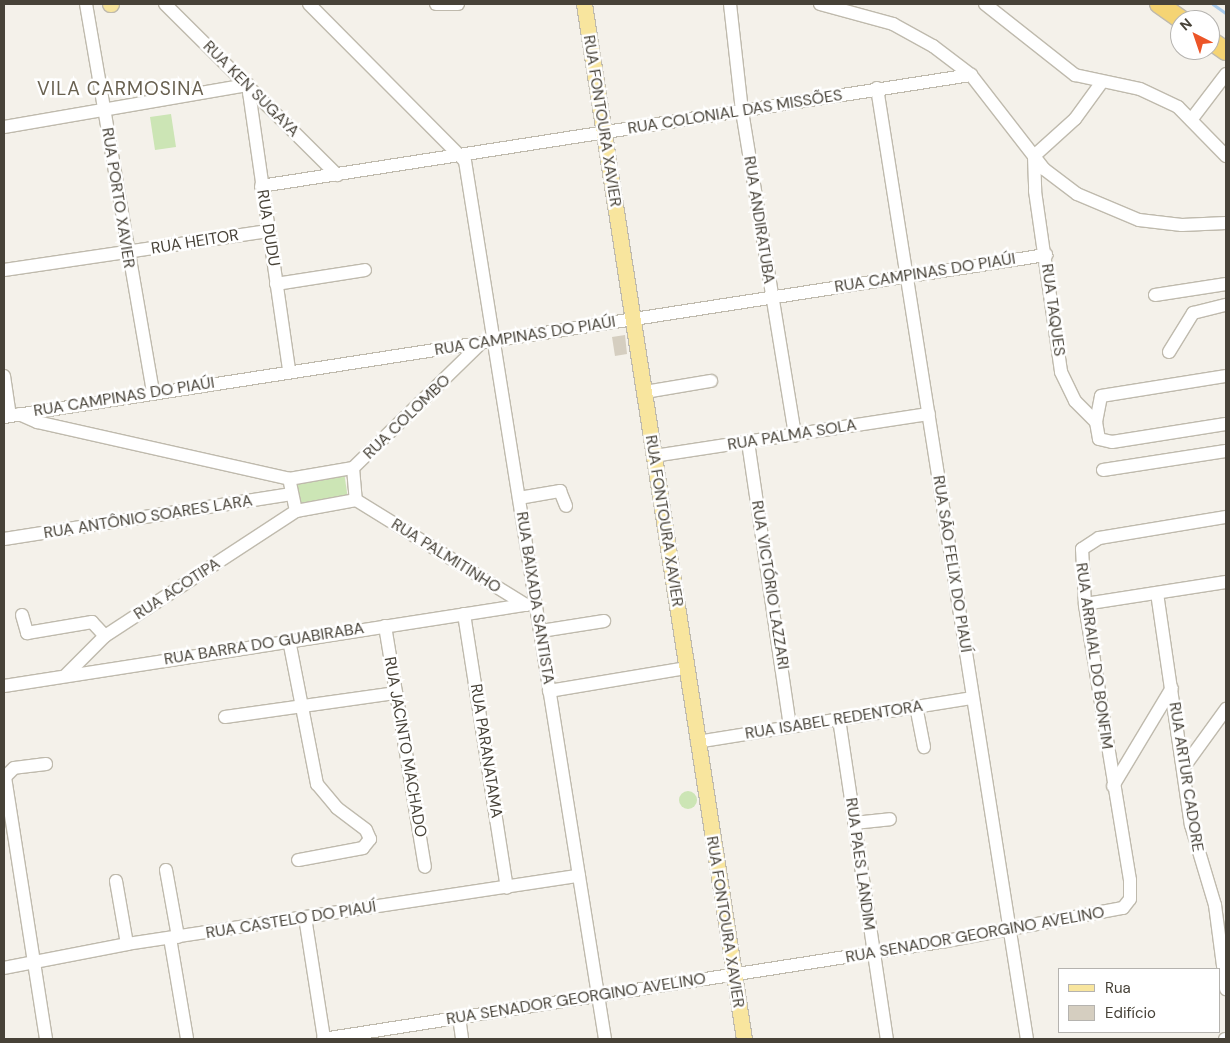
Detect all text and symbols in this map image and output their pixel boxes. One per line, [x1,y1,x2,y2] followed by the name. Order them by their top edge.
[1170,10,1220,60] north arrow
[1176,14,1196,35] text: N
[579,34,625,208] street label: RUA FONTOURA XAVIER
[199,37,303,141] street label: RUA KEN SUGAYA
[35,78,207,100] district label: VILA CARMOSINA
[626,86,844,138] street label: RUA COLONIAL DAS MISSÕES
[97,126,139,270] street label: RUA PORTO XAVIER
[739,155,779,285] street label: RUA ANDIRATUBA
[252,188,284,268] street label: RUA DUDU
[150,226,240,258] street label: RUA HEITOR
[833,249,1017,297] street label: RUA CAMPINAS DO PIAÚI
[1037,262,1069,358] street label: RUA TAQUES
[433,312,617,360] street label: RUA CAMPINAS DO PIAÚI
[360,371,454,463] street label: RUA COLOMBO
[32,373,216,421] street label: RUA CAMPINAS DO PIAÚI
[726,415,858,455] street label: RUA PALMA SOLA
[641,434,687,608] street label: RUA FONTOURA XAVIER
[929,474,975,654] street label: RUA SÃO FELIX DO PIAUÍ
[42,491,254,543] street label: RUA ANTÔNIO SOARES LARA
[747,499,793,671] street label: RUA VICTÓRIO LAZZARI
[512,510,558,686] street label: RUA BAIXADA SANTISTA
[388,515,504,597] street label: RUA PALMITINHO
[130,554,224,624] street label: RUA ACOTIPA
[1071,561,1117,751] street label: RUA ARRAIAL DO BONFIM
[163,619,365,669] street label: RUA BARRA DO GUABIRABA
[380,655,430,839] street label: RUA JACINTO MACHADO
[466,682,506,820] street label: RUA PARANATAMA
[744,696,924,744] street label: RUA ISABEL REDENTORA
[1165,701,1207,853] street label: RUA ARTUR CADORE
[841,796,879,932] street label: RUA PAES LANDIM
[702,835,748,1009] street label: RUA FONTOURA XAVIER
[204,897,378,943] street label: RUA CASTELO DO PIAUÍ
[844,903,1106,967] street label: RUA SENADOR GEORGINO AVELINO
[1058,968,1220,1033] legend
[445,969,707,1029] street label: RUA SENADOR GEORGINO AVELINO
[1105,978,1131,998] text: Rua
[1105,1003,1156,1023] text: Edifício

